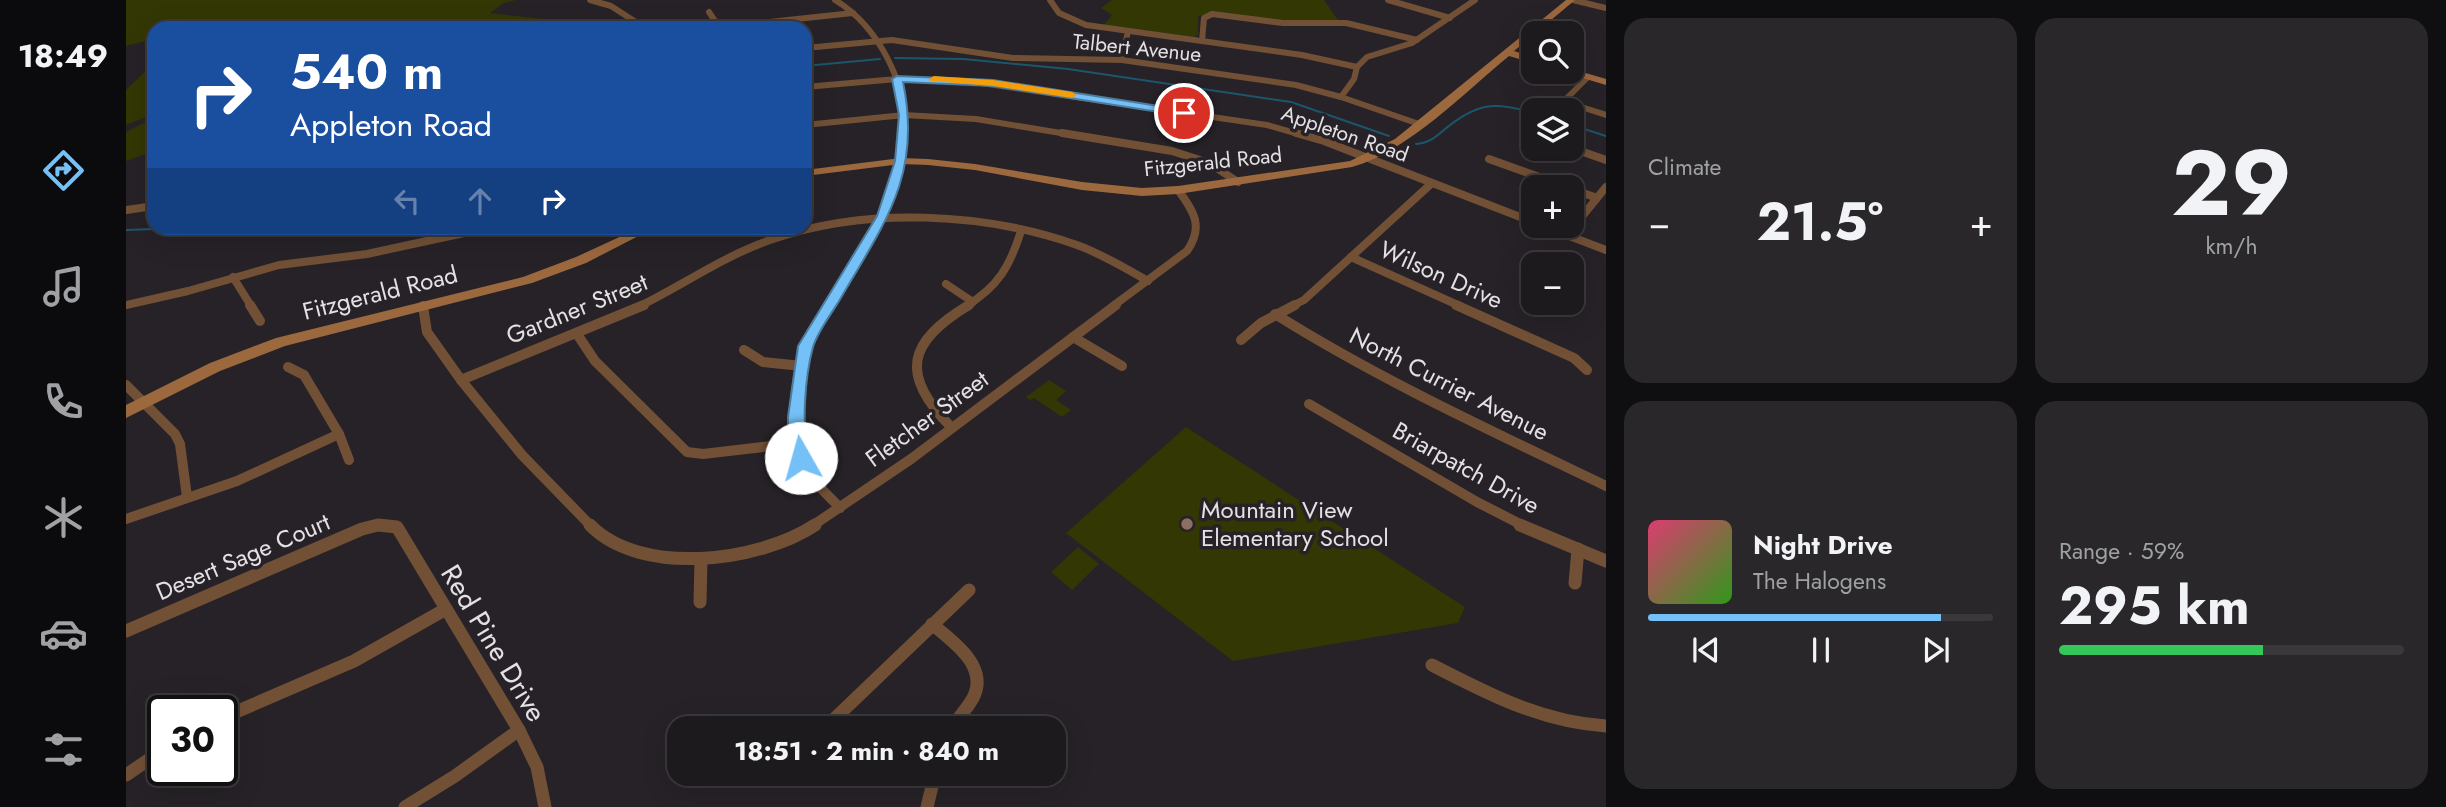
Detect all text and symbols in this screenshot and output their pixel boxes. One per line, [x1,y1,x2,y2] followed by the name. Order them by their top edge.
[1521,21,1584,315] map controls
[1521,21,1584,84] button: search
[1071,26,1203,70] street label: Talbert Avenue
[18,33,108,79] text: 18:49
[290,37,443,107] text: 540 m
[175,49,266,140] icon: right
[1154,83,1214,143] pin
[1165,94,1203,132] icon: arrive
[1277,98,1413,170] street label: Appleton Road
[1521,98,1584,161] button: layers
[290,102,492,148] text: Appleton Road
[2171,118,2292,249] text: 29
[1142,140,1284,184] street label: Fitzgerald Road
[39,146,88,195] icon: directions
[1648,150,1721,184] text: Climate
[1521,175,1584,238] button: +
[388,182,426,220] icon: left
[461,182,499,220] icon: ahead
[534,182,572,220] icon: right
[1757,184,1883,260] text: 21.5°
[1648,195,1670,250] text: −
[1970,195,1993,250] text: +
[2206,229,2257,263] text: km/h
[1374,232,1508,317] street label: Wilson Drive
[1521,252,1584,315] button: −
[299,256,461,329] street label: Fitzgerald Road
[39,262,88,311] icon: music
[501,264,653,353] street label: Gardner Street
[1343,318,1555,449] street label: North Currier Avenue
[858,362,996,475] street label: Fletcher Street
[39,377,88,426] icon: phone
[1386,413,1546,522] street label: Briarpatch Drive
[764,421,838,495] position arrow
[1201,492,1389,555] place label: Mountain View Elementary School
[39,493,88,542] icon: climate
[150,504,335,609] street label: Desert Sage Court
[1179,516,1195,532] marker: Mountain View Elementary School
[1753,526,1893,564] text: Night Drive
[2059,534,2184,568] text: Range · 59%
[430,557,557,730] street label: Red Pine Drive
[1753,564,1886,598] text: The Halogens
[2059,568,2250,644] text: 295 km
[39,609,88,658] icon: car
[1687,631,1725,669] icon: previous
[1802,631,1840,669] icon: pause
[1917,631,1955,669] icon: next
[147,695,238,786] speed limit sign: 30
[39,725,88,774] icon: filters
[734,732,999,770] text: 18:51 · 2 min · 840 m

